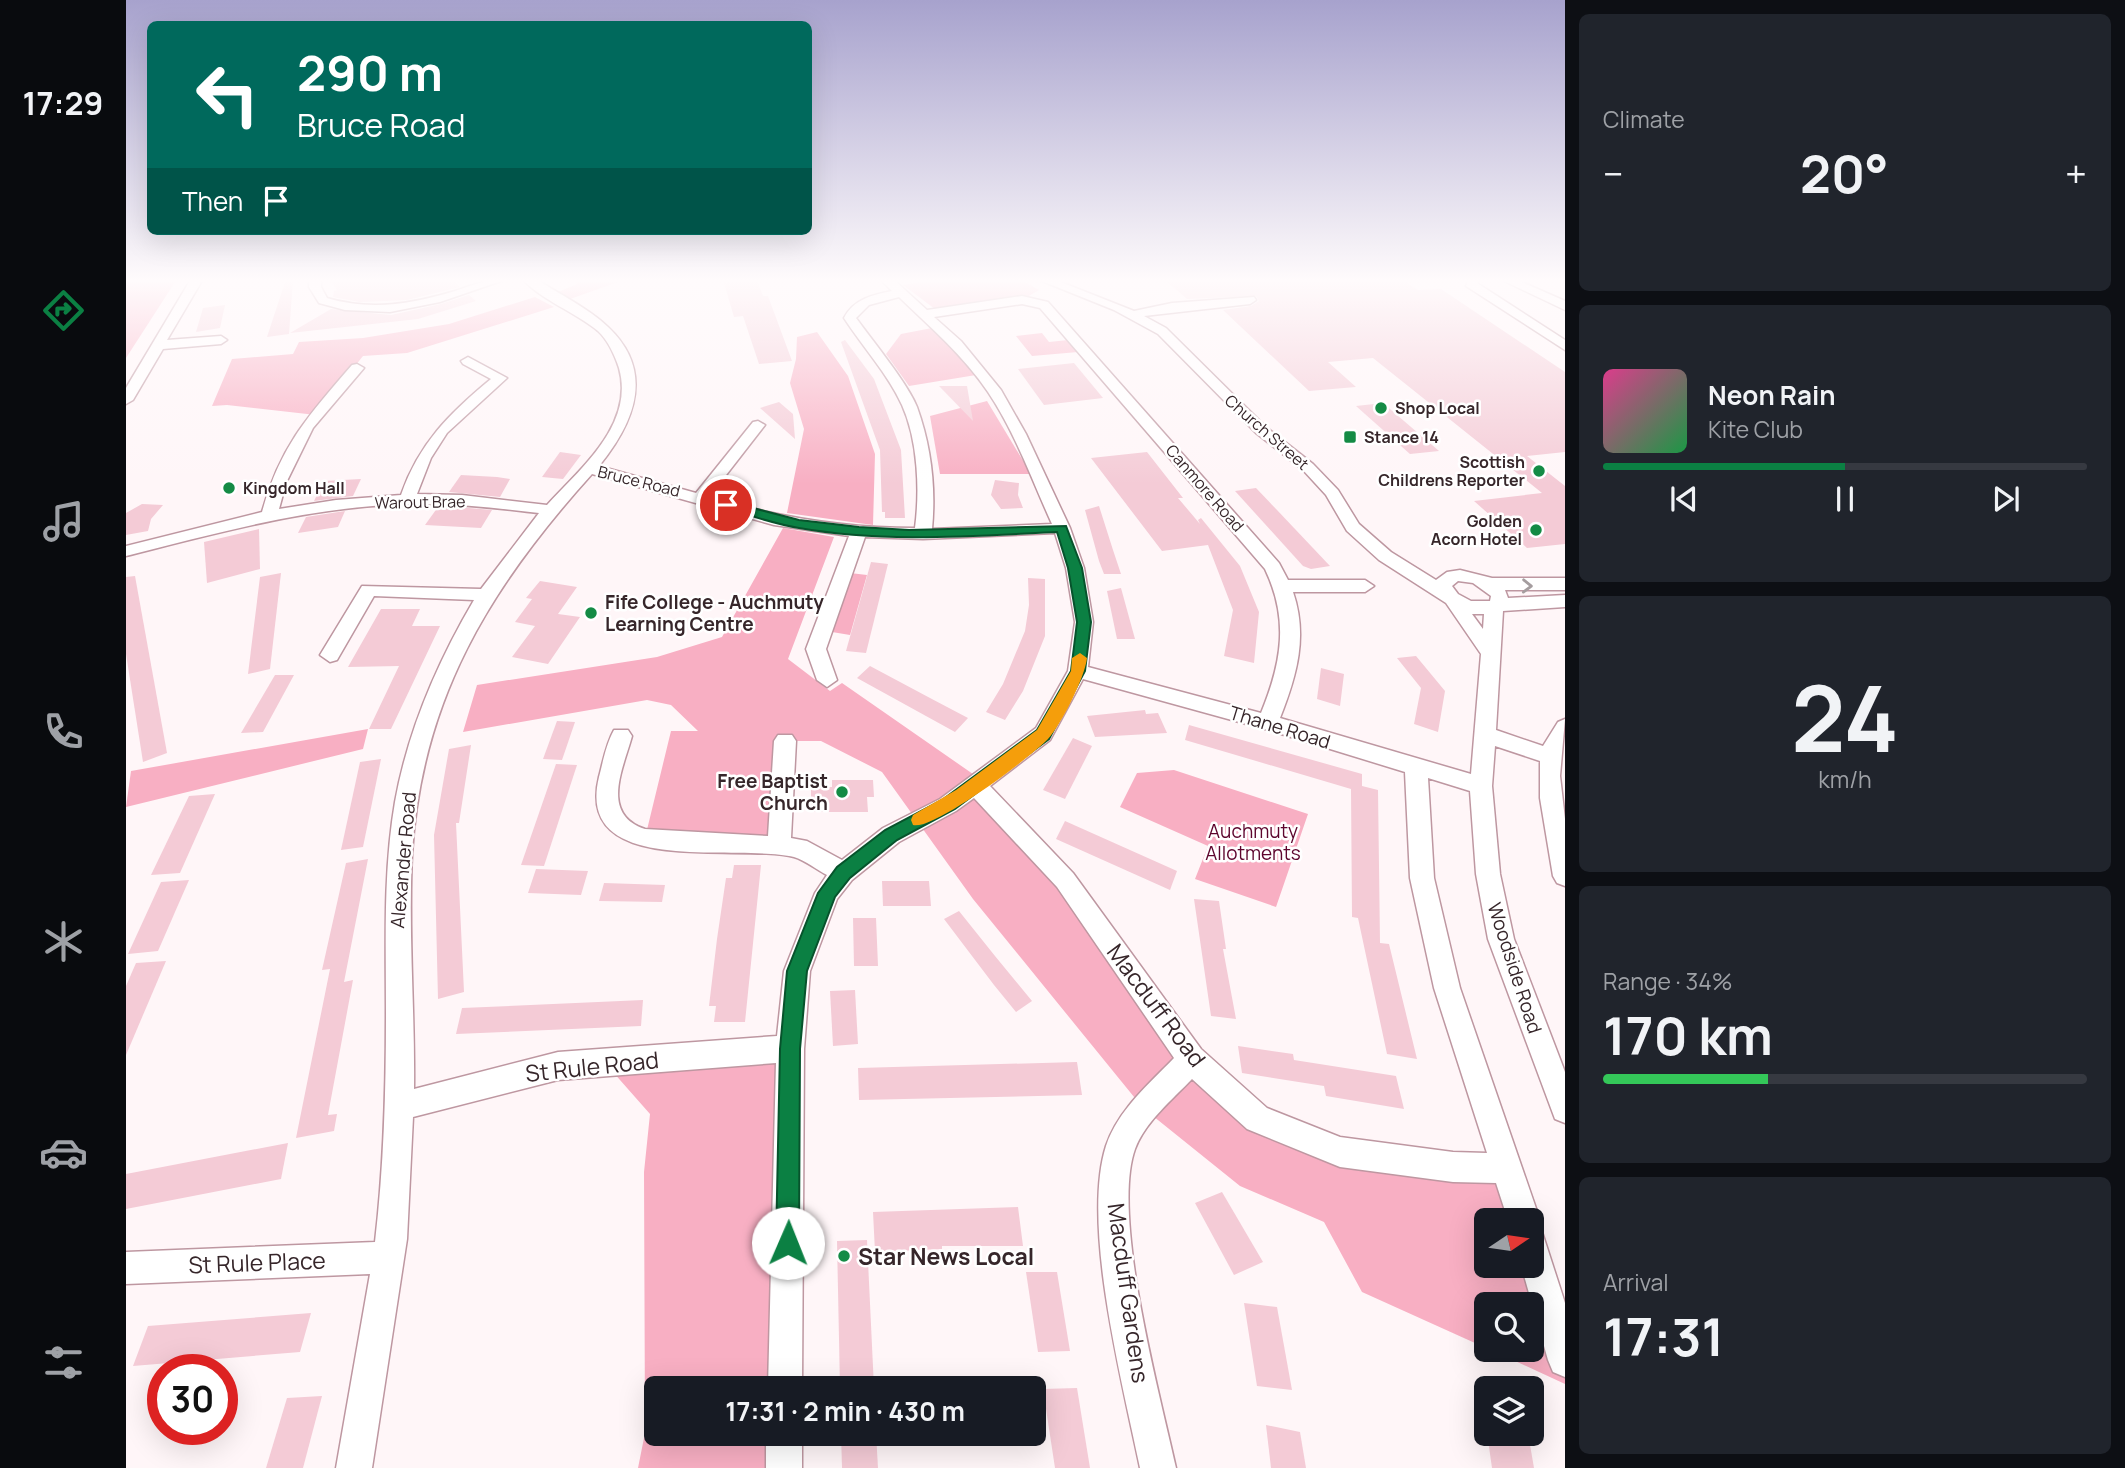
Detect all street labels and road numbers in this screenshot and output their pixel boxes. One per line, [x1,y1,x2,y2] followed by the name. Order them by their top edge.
[1220,389,1314,475] street label: Church Street
[1161,440,1249,536] street label: Canmore Road
[596,460,682,502] street label: Bruce Road
[374,490,466,514] street label: Warout Brae
[1226,699,1334,755] street label: Thane Road
[384,791,422,929] street label: Alexander Road
[1482,899,1548,1037] street label: Woodside Road
[1100,937,1214,1073] street label: Macduff Road
[524,1043,660,1089] street label: St Rule Road
[1101,1201,1157,1385] street label: Macduff Gardens
[188,1244,326,1280] street label: St Rule Place

